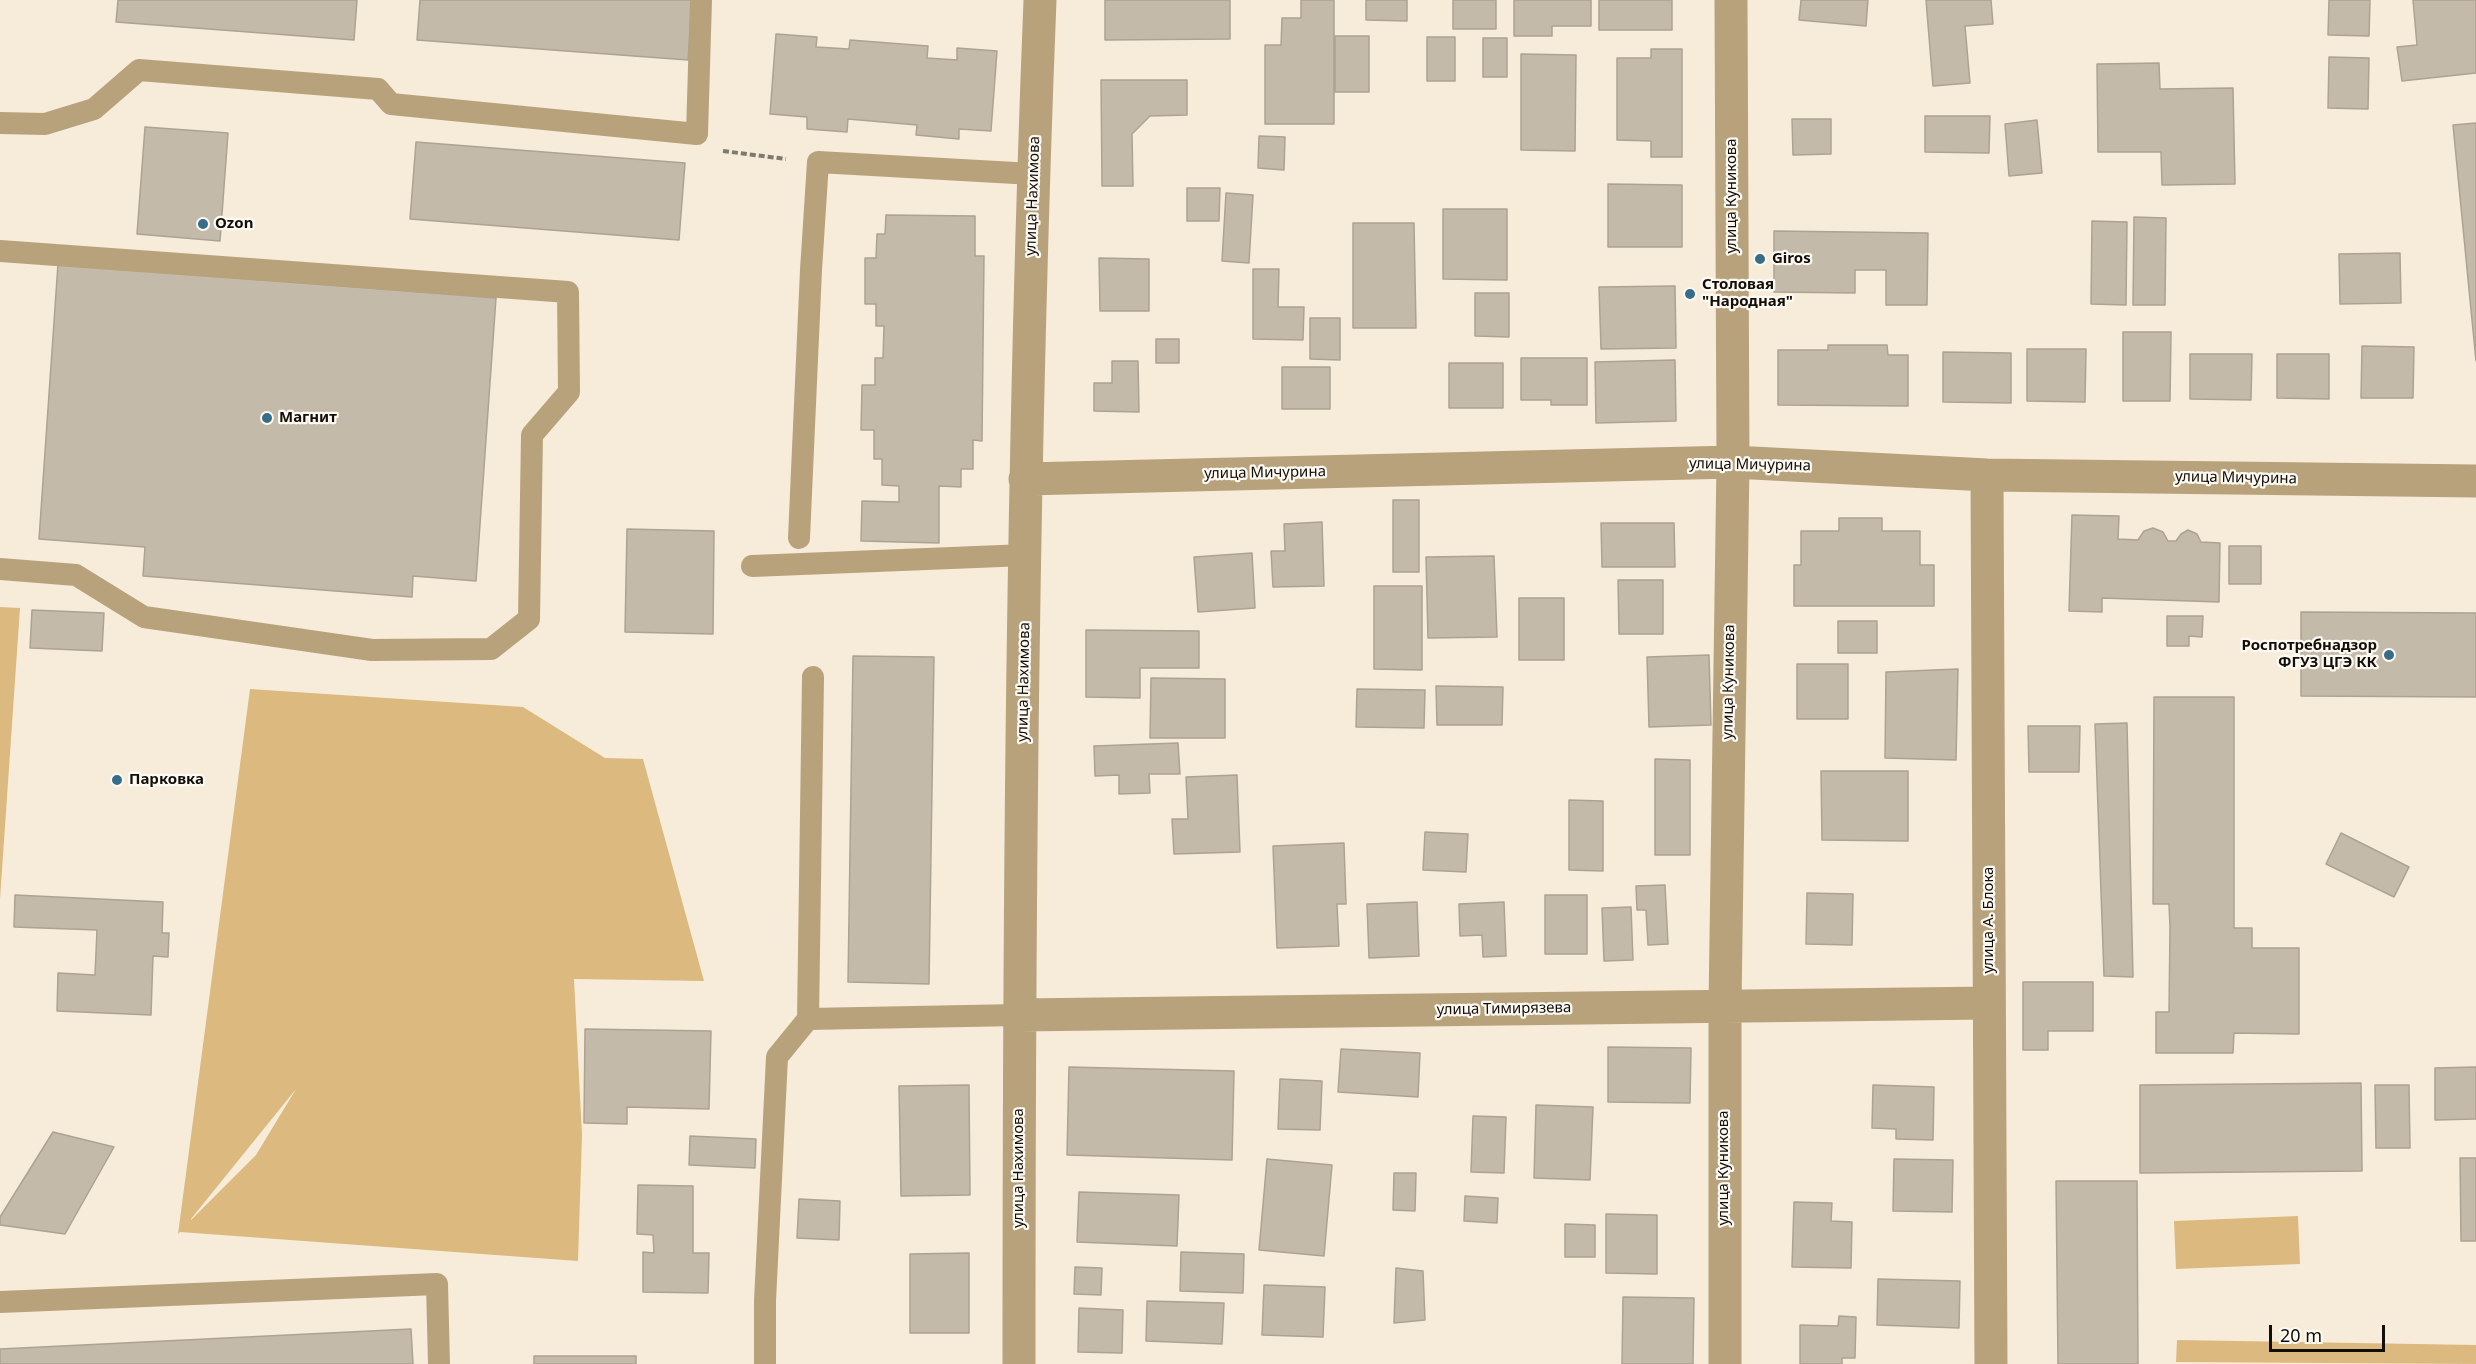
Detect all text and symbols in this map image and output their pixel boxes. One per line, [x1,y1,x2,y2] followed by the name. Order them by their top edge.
[1022,136,1044,256] street label: улица Нахимова
[1723,138,1741,254] street label: улица Куникова
[215,215,253,233] place label: Ozon
[196,217,210,231] marker: Ozon
[1772,250,1811,268] place label: Giros
[1753,252,1767,266] marker: Giros
[1702,276,1793,311] place label: Столовая "Народная"
[1683,287,1697,301] marker: Столовая "Народная"
[279,409,337,427] place label: Магнит
[260,411,274,425] marker: Магнит
[1689,455,1811,475] street label: улица Мичурина
[1204,463,1326,483] street label: улица Мичурина
[2175,468,2297,488] street label: улица Мичурина
[1014,622,1034,742] street label: улица Нахимова
[1719,624,1739,740] street label: улица Куникова
[2242,637,2377,672] place label: Роспотребнадзор ФГУЗ ЦГЭ КК
[2382,648,2396,662] marker: Роспотребнадзор ФГУЗ ЦГЭ КК
[129,771,204,789] place label: Парковка
[110,773,124,787] marker: Парковка
[1980,867,1998,973] street label: улица А. Блока
[1437,999,1571,1019] street label: улица Тимирязева
[1010,1108,1028,1228] street label: улица Нахимова
[1715,1110,1733,1226] street label: улица Куникова
[2272,1313,2388,1351] scale bar
[2280,1323,2322,1347] text: 20 m

